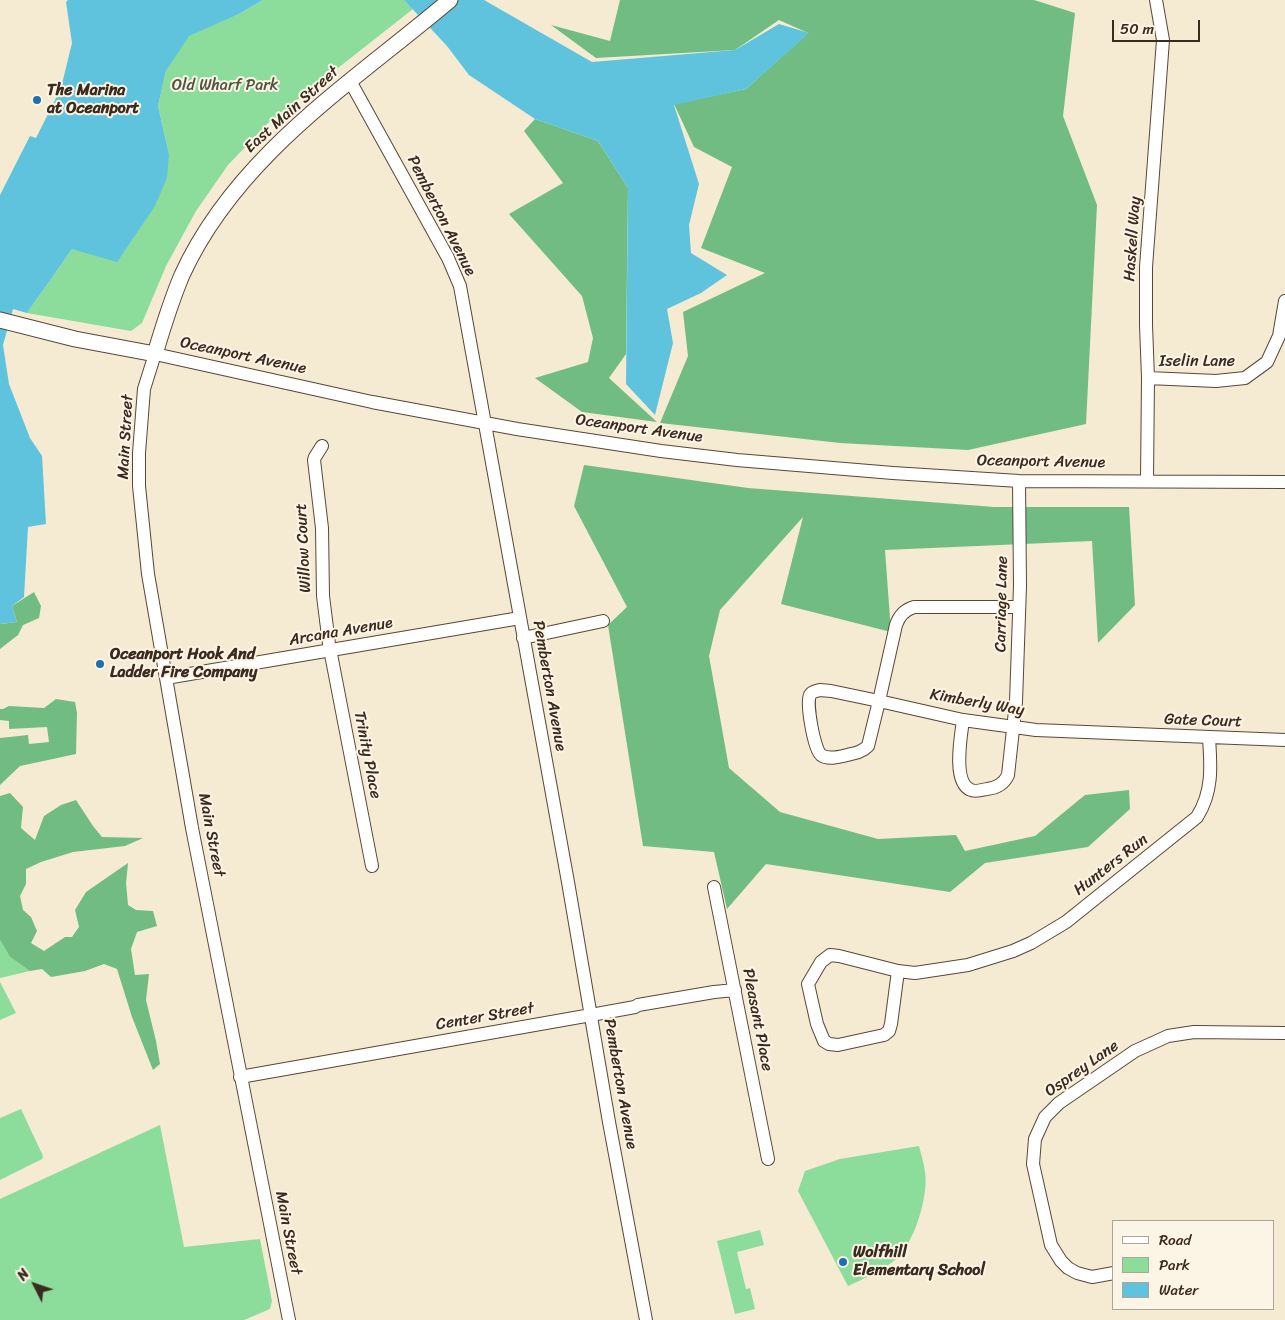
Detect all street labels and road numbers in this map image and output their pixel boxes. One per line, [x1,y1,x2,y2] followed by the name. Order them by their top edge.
[241,63,343,157] street label: East Main Street
[402,153,480,279] street label: Pemberton Avenue
[1120,196,1146,282] street label: Haskell Way
[178,333,308,379] street label: Oceanport Avenue
[1159,352,1235,372] street label: Iselin Lane
[114,394,138,480] street label: Main Street
[574,411,704,447] street label: Oceanport Avenue
[977,451,1105,473] street label: Oceanport Avenue
[292,503,316,593] street label: Willow Court
[992,556,1012,652] street label: Carriage Lane
[288,613,394,651] street label: Arcana Avenue
[528,619,570,753] street label: Pemberton Avenue
[928,685,1026,721] street label: Kimberly Way
[349,710,385,800] street label: Trinity Place
[1164,710,1242,732] street label: Gate Court
[193,792,229,878] street label: Main Street
[1070,830,1152,900] street label: Hunters Run
[738,967,776,1073] street label: Pleasant Place
[434,999,536,1035] street label: Center Street
[599,1017,641,1151] street label: Pemberton Avenue
[1041,1037,1123,1101] street label: Osprey Lane
[270,1190,306,1276] street label: Main Street

